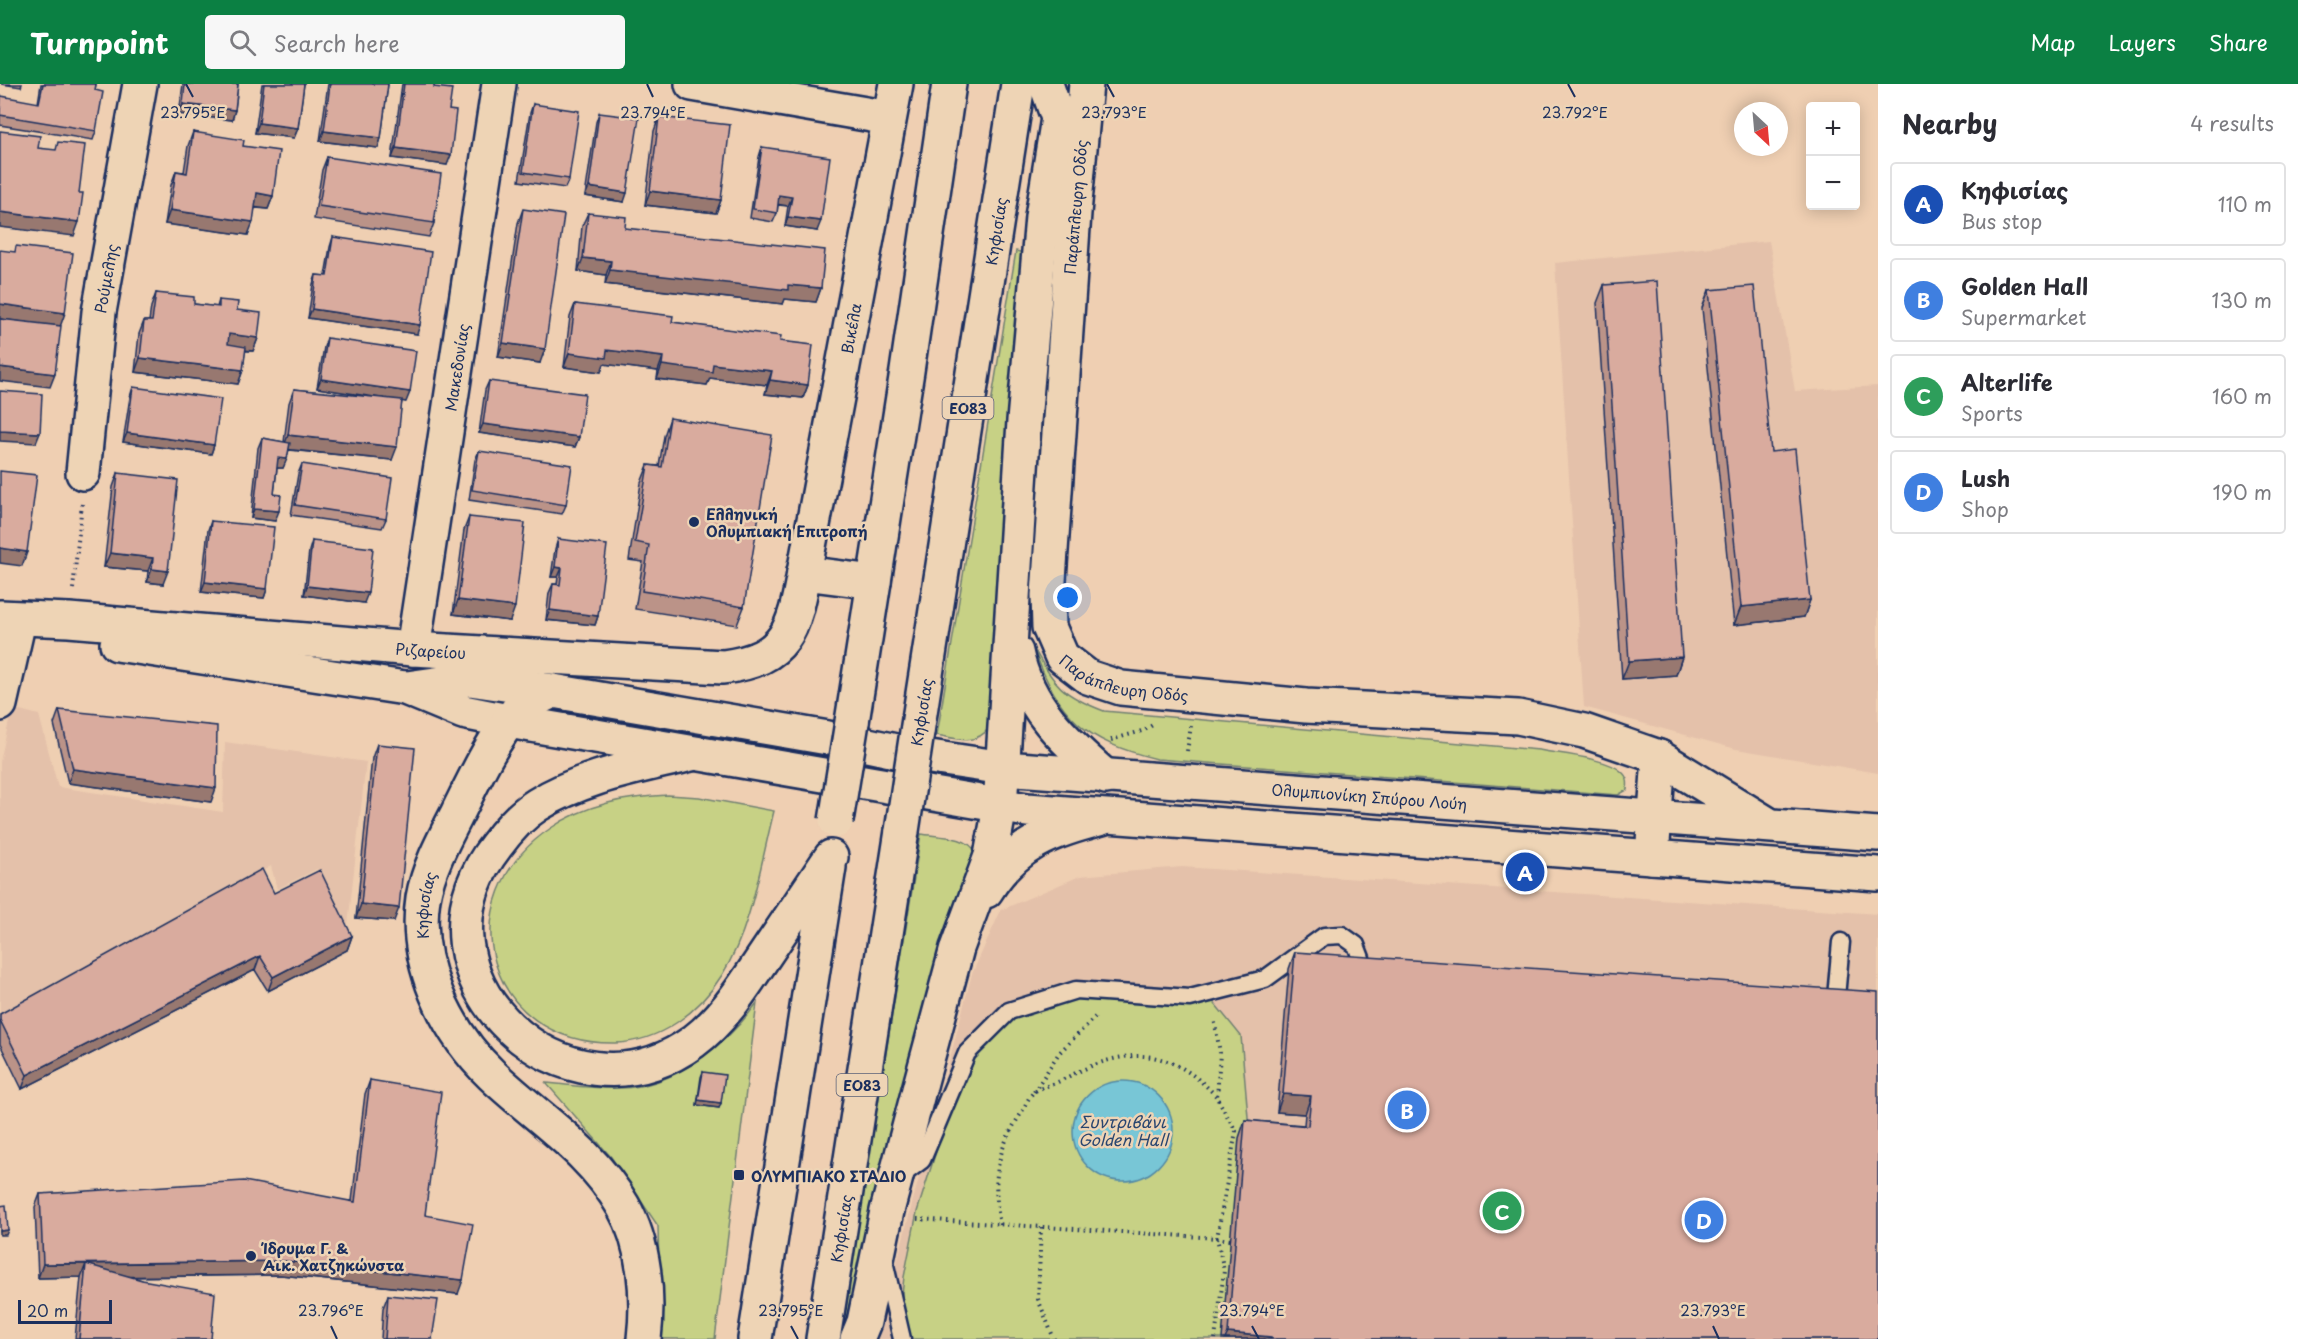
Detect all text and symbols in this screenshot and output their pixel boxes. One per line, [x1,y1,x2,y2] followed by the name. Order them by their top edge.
[205,15,625,69] search box
[30,21,169,64] text: Turnpoint
[226,26,259,59] icon: search
[274,26,400,59] text: Search here
[2031,26,2075,58] text: Map
[2108,26,2176,58] text: Layers
[2209,26,2268,58] text: Share
[160,100,226,123] text: 23.795°E
[620,100,686,123] text: 23.794°E
[1081,100,1147,123] text: 23.793°E
[1542,100,1608,123] text: 23.792°E
[1734,102,1788,156] north arrow
[1806,102,1860,210] map controls
[1806,102,1860,156] button: +
[1902,104,1997,143] text: Nearby
[2190,108,2274,138] text: 4 results
[1058,139,1092,275] street label: Παράπλευρη Οδός
[1806,156,1860,210] button: −
[1961,173,2068,206] text: Κηφισίας
[1916,189,1931,219] text: A
[2218,189,2272,219] text: 110 m
[978,195,1012,267] street label: Κηφισίας
[1961,206,2042,236] text: Bus stop
[88,242,123,315] street label: Ρούμελης
[1961,269,2088,302] text: Golden Hall
[1917,285,1930,315] text: B
[2212,285,2272,315] text: 130 m
[834,301,866,356] street label: Βικέλα
[1961,302,2087,332] text: Supermarket
[438,322,474,413] street label: Μακεδονίας
[1961,365,2053,398] text: Alterlife
[1916,381,1931,411] text: C
[2212,381,2272,411] text: 160 m
[942,397,994,419] road number: ΕΟ83
[1961,398,2023,428] text: Sports
[1961,461,2010,494] text: Lush
[1916,477,1931,507] text: D
[2213,477,2272,507] text: 190 m
[1961,494,2009,524] text: Shop
[706,502,868,542] place label: Ελληνική Ολυμπιακή Επιτροπή
[687,515,701,529] marker: Ελληνική Ολυμπιακή Επιτροπή
[1053,583,1082,612] your location
[394,636,467,664] street label: Ριζαρείου
[1055,648,1190,706] street label: Παράπλευρη Οδός
[904,676,938,748] street label: Κηφισίας
[1271,777,1468,814] street label: Ολυμπιονίκη Σπύρου Λούη
[1506,850,1544,894] pin: A
[410,868,441,940] street label: Κηφισίας
[836,1074,888,1096] road number: ΕΟ83
[1388,1088,1426,1132] pin: B
[1078,1109,1171,1151] water label: Συντριβάνι Golden Hall
[751,1164,907,1187] place label: ΟΛΥΜΠΙΑΚΟ ΣΤΑΔΙΟ
[732,1168,746,1182] marker: ΟΛΥΜΠΙΑΚΟ ΣΤΑΔΙΟ
[1482,1188,1522,1234] pin: C
[824,1193,857,1264] street label: Κηφισίας
[1684,1198,1724,1242] pin: D
[260,1236,404,1276] place label: Ίδρυμα Γ. & Αικ. Χατζηκώνστα
[244,1249,258,1263] marker: Ίδρυμα Γ. & Αικ. Χατζηκώνστα
[18,1297,112,1324] scale bar
[27,1298,68,1322] text: 20 m
[298,1298,364,1321] text: 23.796°E
[758,1298,824,1321] text: 23.795°E
[1219,1298,1285,1321] text: 23.794°E
[1680,1298,1746,1321] text: 23.793°E

